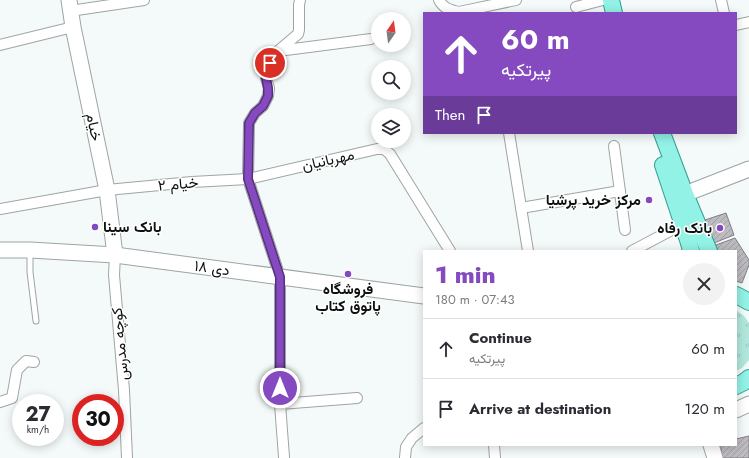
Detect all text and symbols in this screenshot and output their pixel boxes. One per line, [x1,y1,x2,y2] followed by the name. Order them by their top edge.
[371,12,411,52] north arrow
[371,12,411,148] map controls
[501,19,570,60] text: 60 m
[435,28,487,80] icon: ahead
[253,46,287,80] pin
[259,52,281,74] icon: arrive
[501,57,551,83] text: پیرتکیه
[371,60,411,100] button: search
[435,104,465,126] text: Then
[473,104,495,126] icon: arrive
[371,108,411,148] button: layers
[80,111,108,143] street label: خیام
[300,143,356,177] street label: مهربانیان
[157,171,199,197] street label: خیام ۲
[546,189,641,211] place label: مرکز خرید پرشیا
[644,195,654,205] marker: مرکز خرید پرشیا
[103,216,162,238] place label: بانک سینا
[657,217,712,239] place label: بانک رفاه
[90,222,100,232] marker: بانک سینا
[715,223,725,233] marker: بانک رفاه
[193,255,231,281] street label: ۱۸ دی
[435,257,496,292] text: 1 min
[683,263,725,305] button: close
[343,269,353,279] marker: فروشگاه پاتوق کتاب
[315,278,381,317] place label: فروشگاه پاتوق کتاب
[435,290,515,309] text: 180 m · 07:43
[106,306,134,381] street label: کوچه مدرس
[469,327,532,349] text: Continue
[435,338,457,360] icon: ahead
[691,338,725,360] text: 60 m
[469,349,505,368] text: پیرتکیه
[259,367,301,409] position arrow
[72,394,124,446] speed limit sign: 30
[435,398,457,420] icon: arrive
[469,398,611,420] text: Arrive at destination
[685,398,725,420] text: 120 m
[25,400,51,429] text: 27
[27,422,49,437] text: km/h

